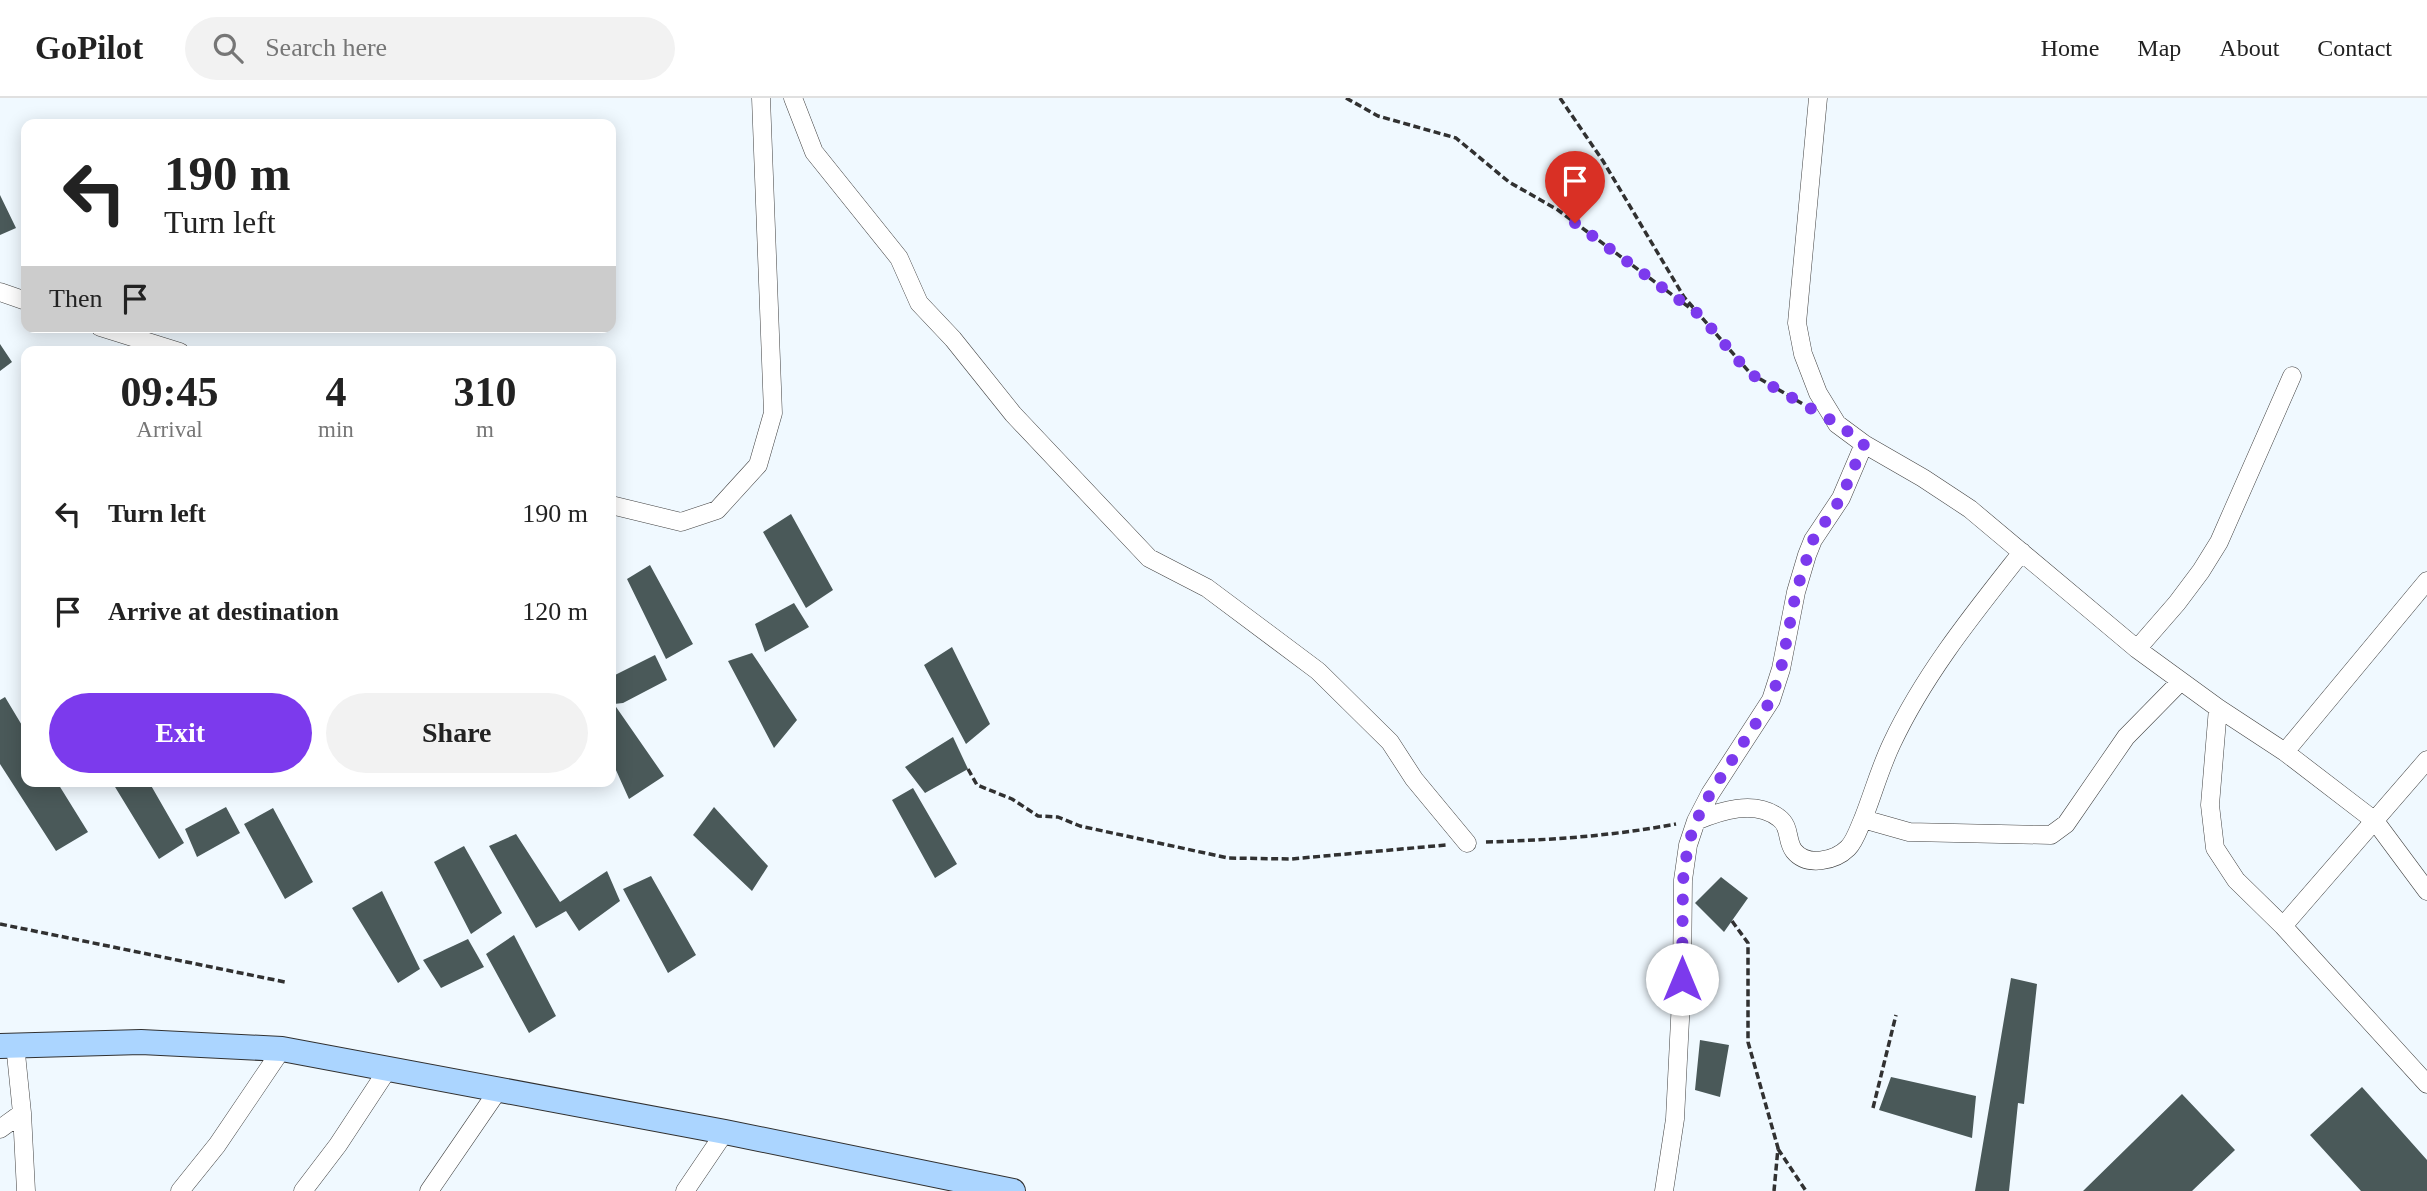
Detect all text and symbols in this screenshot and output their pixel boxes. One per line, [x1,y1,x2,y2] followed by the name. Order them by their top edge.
[185,17,675,80] search box
[209,29,247,67] icon: search
[35,30,143,66] text: GoPilot
[265,33,387,62] text: Search here
[2041,35,2099,61] text: Home
[2137,35,2181,61] text: Map
[2219,35,2279,61] text: About
[2317,35,2392,61] text: Contact
[164,146,291,201] text: 190 m
[49,147,140,238] icon: left
[1545,151,1605,223] pin
[1556,162,1594,200] icon: arrive
[164,204,276,240] text: Turn left
[116,280,154,318] icon: arrive
[49,284,102,313] text: Then
[121,369,219,415] text: 09:45
[325,369,346,415] text: 4
[453,369,516,415] text: 310
[136,417,203,442] text: Arrival
[318,417,354,442] text: min
[476,417,494,442] text: m
[49,495,87,533] icon: left
[108,499,206,528] text: Turn left
[522,499,588,528] text: 190 m
[49,593,87,631] icon: arrive
[108,597,339,626] text: Arrive at destination
[522,597,588,626] text: 120 m
[49,693,312,773] button: Exit
[326,693,588,773] button: Share
[1645,942,1719,1016] position arrow

